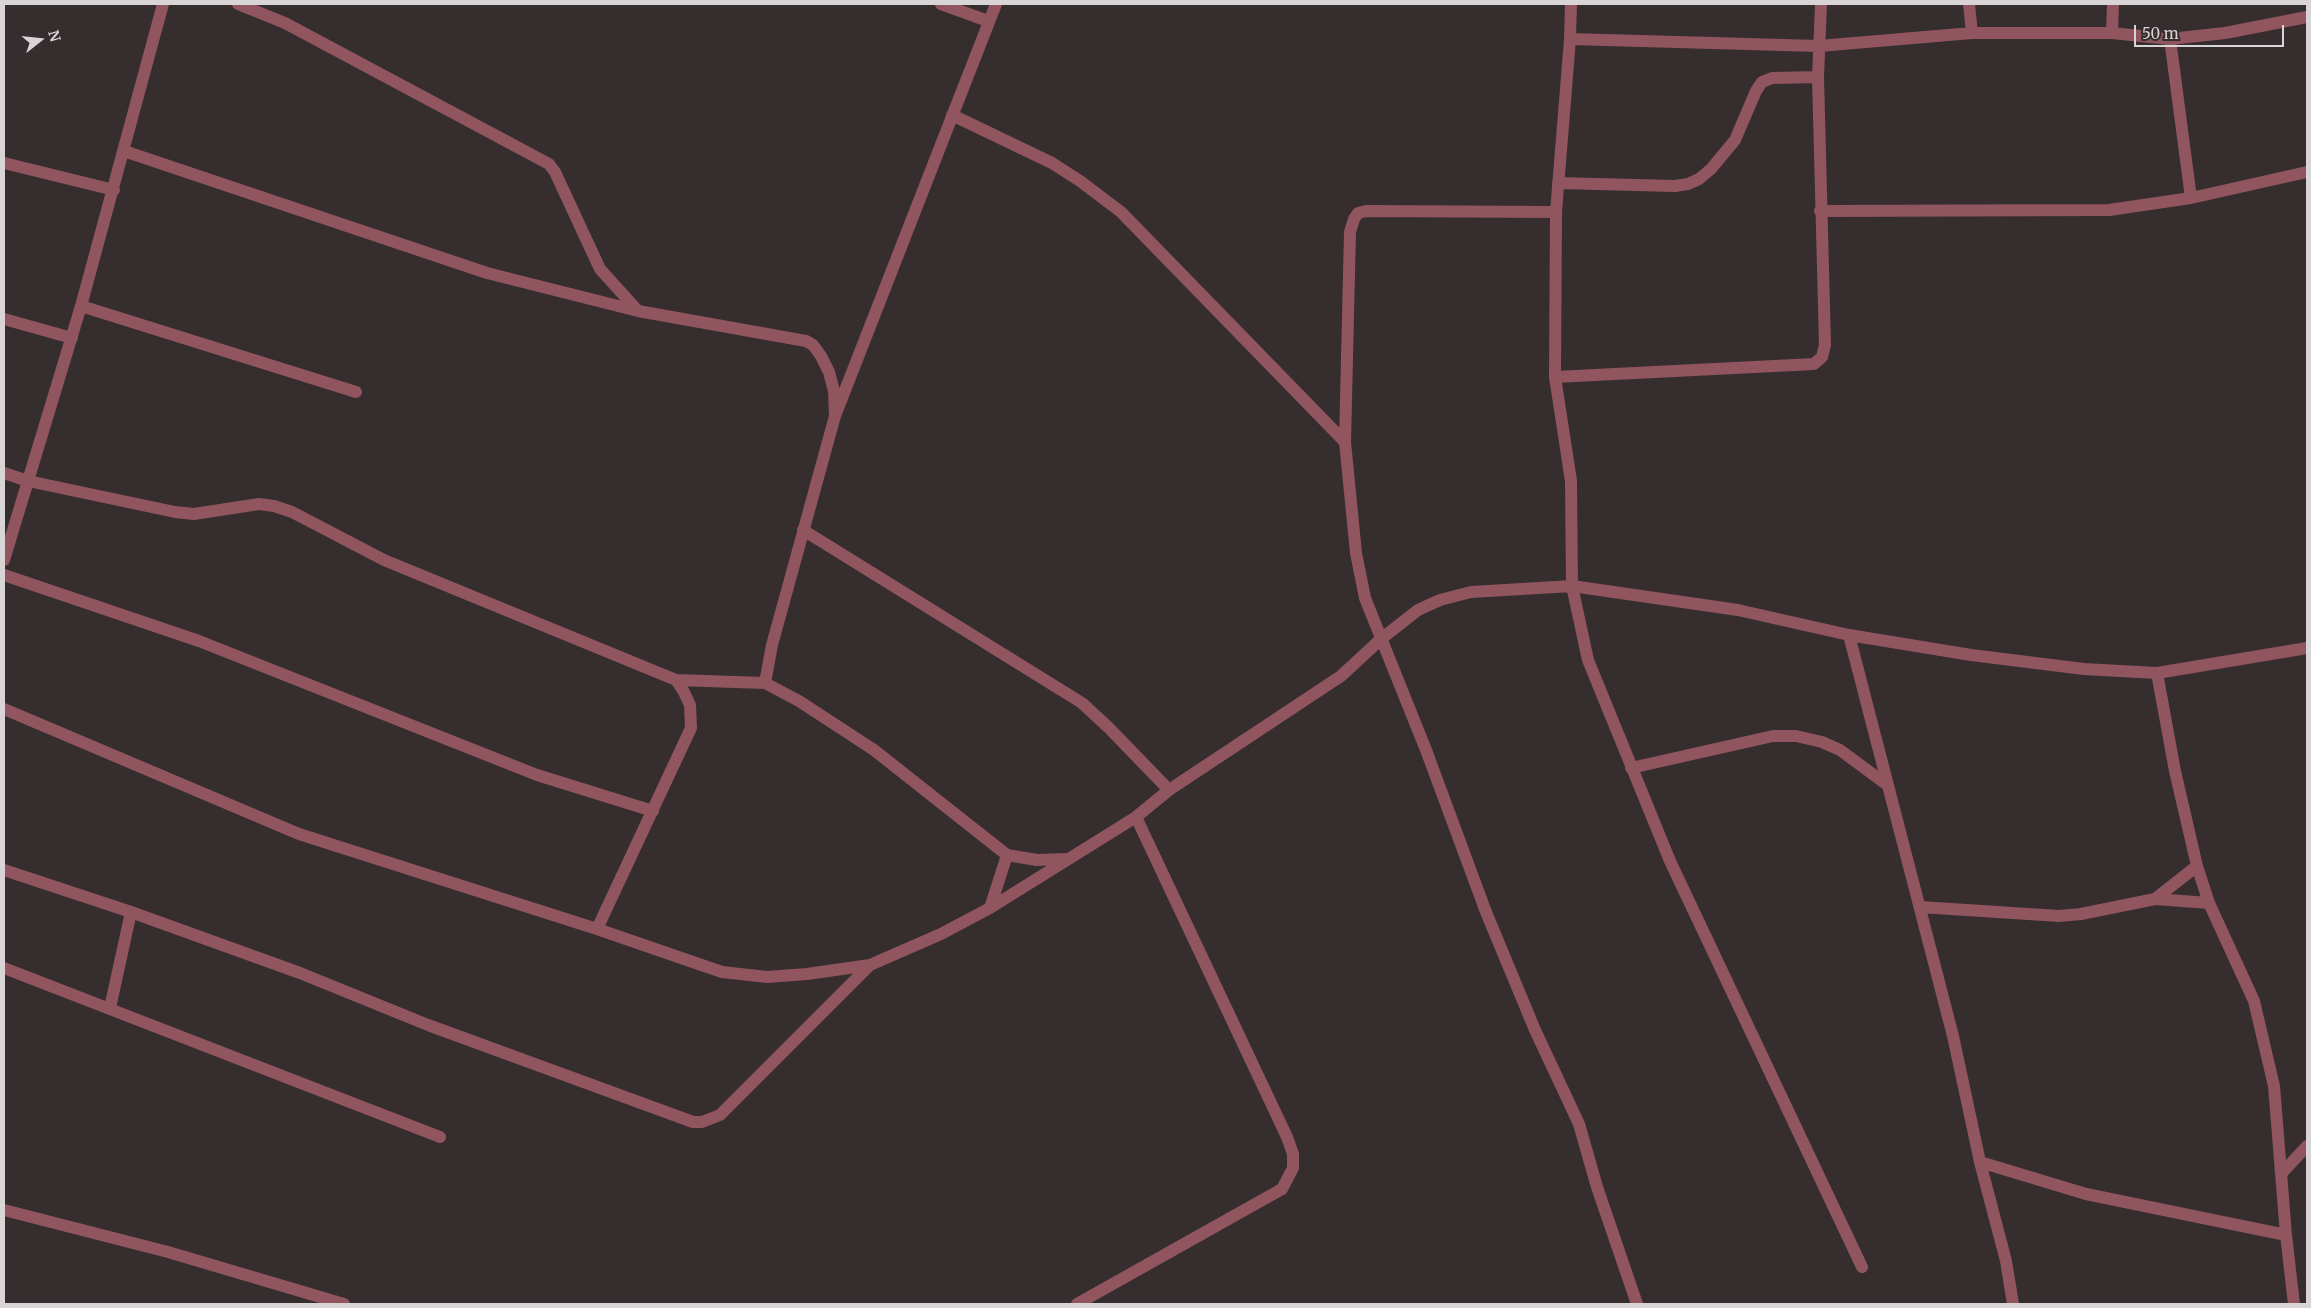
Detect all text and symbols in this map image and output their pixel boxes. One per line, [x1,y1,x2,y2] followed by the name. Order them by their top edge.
[15,15,65,65] north arrow
[2136,15,2286,47] scale bar
[2142,24,2179,43] text: 50 m
[44,28,65,44] text: N

